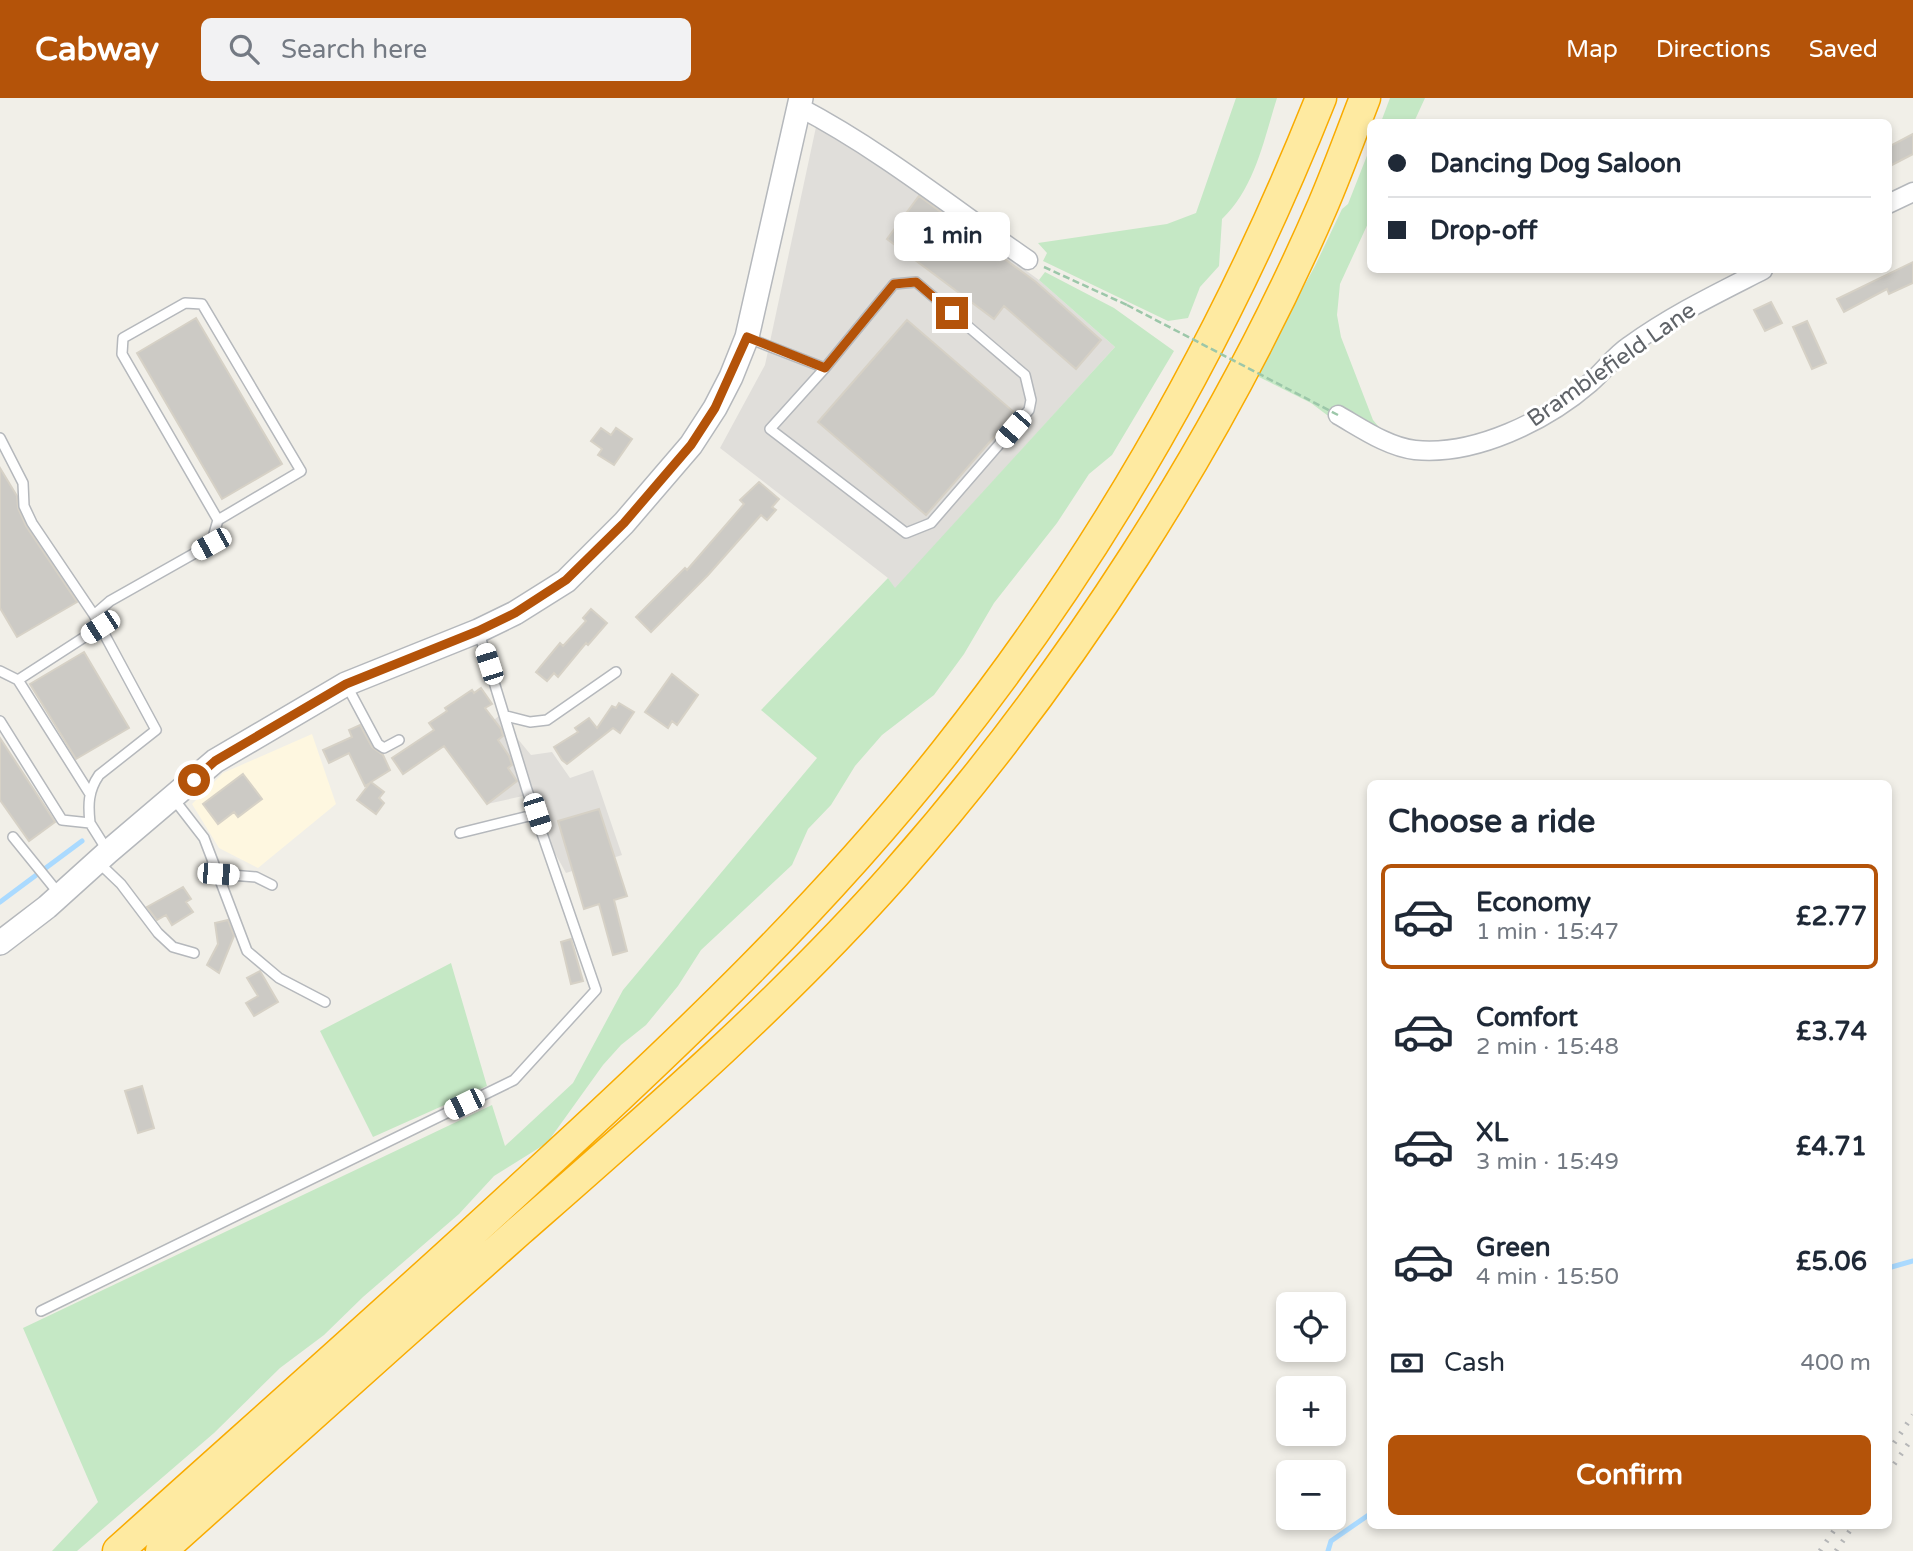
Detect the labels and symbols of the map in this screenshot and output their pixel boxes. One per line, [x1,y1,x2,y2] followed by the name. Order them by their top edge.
[894,212,1010,260] callout: 1 min
[1522,296,1701,433] street label: Bramblefield Lane
[936,297,968,329] route end
[992,406,1035,452] car
[188,525,235,563] car
[77,607,124,647] car
[473,641,506,687] car
[178,764,210,796] route start
[521,791,554,837] car
[197,862,240,886] car
[441,1085,488,1123] car

